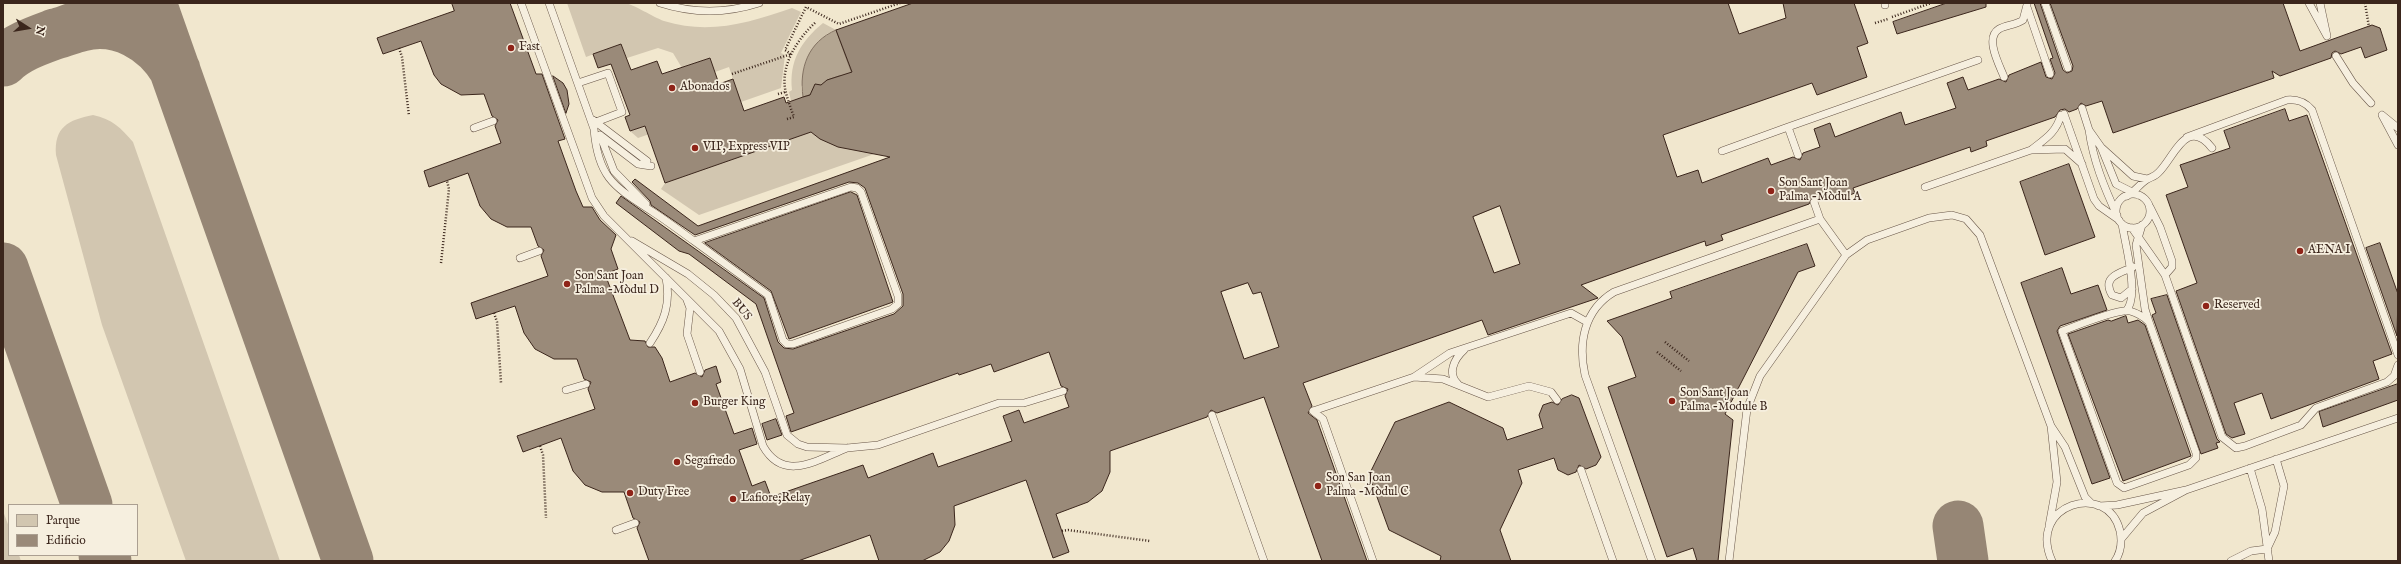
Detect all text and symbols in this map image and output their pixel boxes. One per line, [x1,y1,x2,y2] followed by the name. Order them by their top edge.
[8,8,48,48] north arrow
[32,24,48,37] text: N
[519,41,540,55] place label: Fast
[506,43,516,53] marker: Fast
[680,81,730,95] place label: Abonados
[667,83,677,93] marker: Abonados
[703,141,790,155] place label: VIP, Express VIP
[690,143,700,153] marker: VIP, Express VIP
[1779,177,1861,205] place label: Son Sant Joan Palma -Mòdul A
[1766,186,1776,196] marker: Son Sant Joan Palma -Mòdul A
[2308,244,2350,258] place label: AENA I
[2295,246,2305,256] marker: AENA I
[575,270,659,298] place label: Son Sant Joan Palma -Mòdul D
[562,279,572,289] marker: Son Sant Joan Palma -Mòdul D
[728,296,754,324] street label: BUS
[2214,299,2260,313] place label: Reserved
[2201,301,2211,311] marker: Reserved
[1680,387,1768,415] place label: Son Sant Joan Palma -Module B
[703,396,765,410] place label: Burger King
[1667,396,1677,406] marker: Son Sant Joan Palma -Module B
[690,398,700,408] marker: Burger King
[685,455,735,469] place label: Segafredo
[672,457,682,467] marker: Segafredo
[1326,472,1409,500] place label: Son San Joan Palma -Mòdul C
[1313,481,1323,491] marker: Son San Joan Palma -Mòdul C
[638,486,689,500] place label: Duty Free
[625,488,635,498] marker: Duty Free
[741,492,810,506] place label: Lafiore;Relay
[728,494,738,504] marker: Lafiore;Relay
[8,504,138,556] legend
[46,513,80,528] text: Parque
[46,533,86,548] text: Edificio

